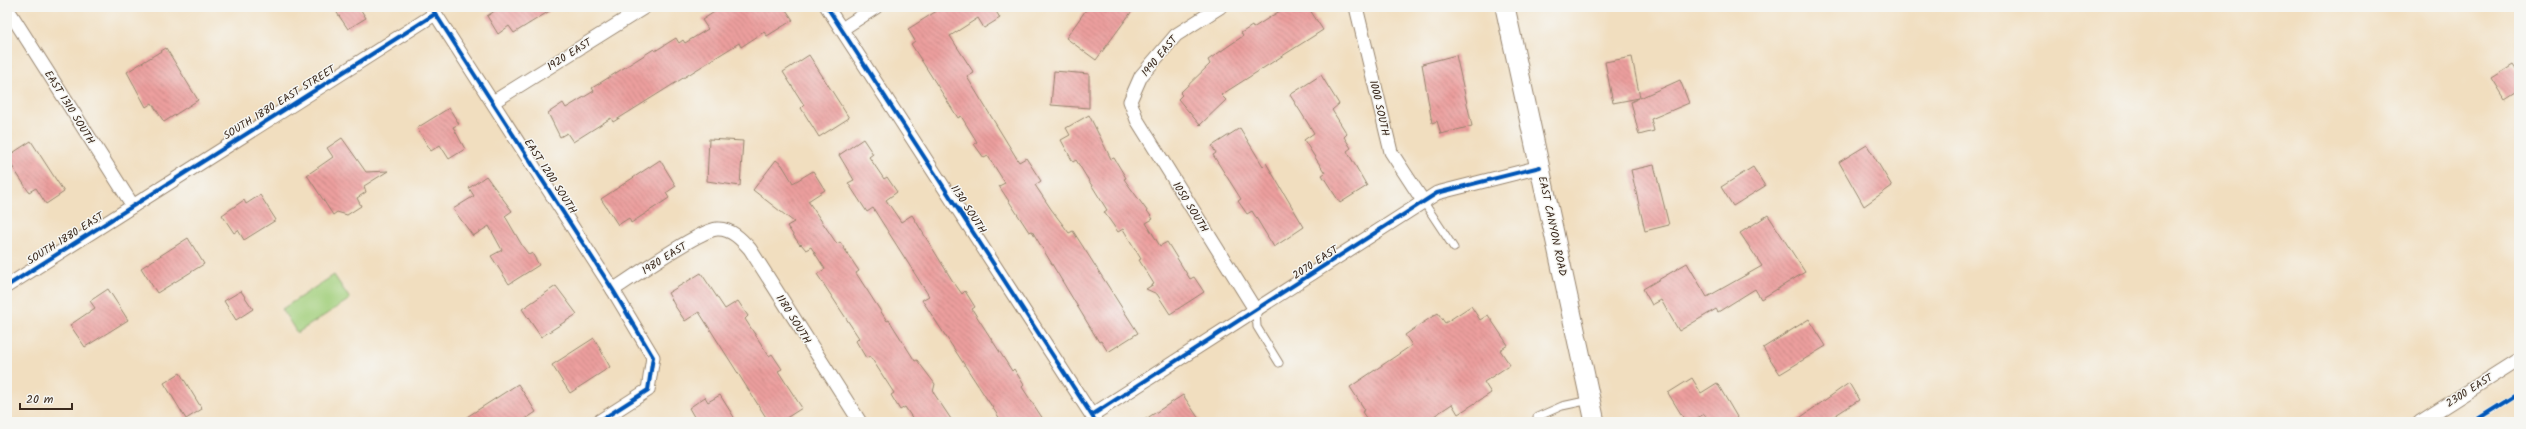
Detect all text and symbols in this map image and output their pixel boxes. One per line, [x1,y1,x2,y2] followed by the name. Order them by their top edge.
[1137,31,1183,81] street label: 1990 EAST
[544,33,596,76] street label: 1920 EAST
[220,60,340,145] street label: SOUTH 1880 EAST STREET
[39,67,99,148] street label: EAST 1310 SOUTH
[1364,79,1394,138] street label: 1000 SOUTH
[519,135,581,218] street label: EAST 1200 SOUTH
[1533,175,1571,278] street label: EAST CANYON ROAD
[1167,179,1213,237] street label: 1050 SOUTH
[945,181,991,238] street label: 1130 SOUTH
[23,207,109,270] street label: SOUTH 1880 EAST
[638,237,692,280] street label: 1980 EAST
[1289,241,1343,284] street label: 2070 EAST
[771,291,816,348] street label: 1180 SOUTH
[2442,369,2498,413] street label: 2300 EAST
[20,385,72,411] scale bar
[26,390,54,409] text: 20 m

